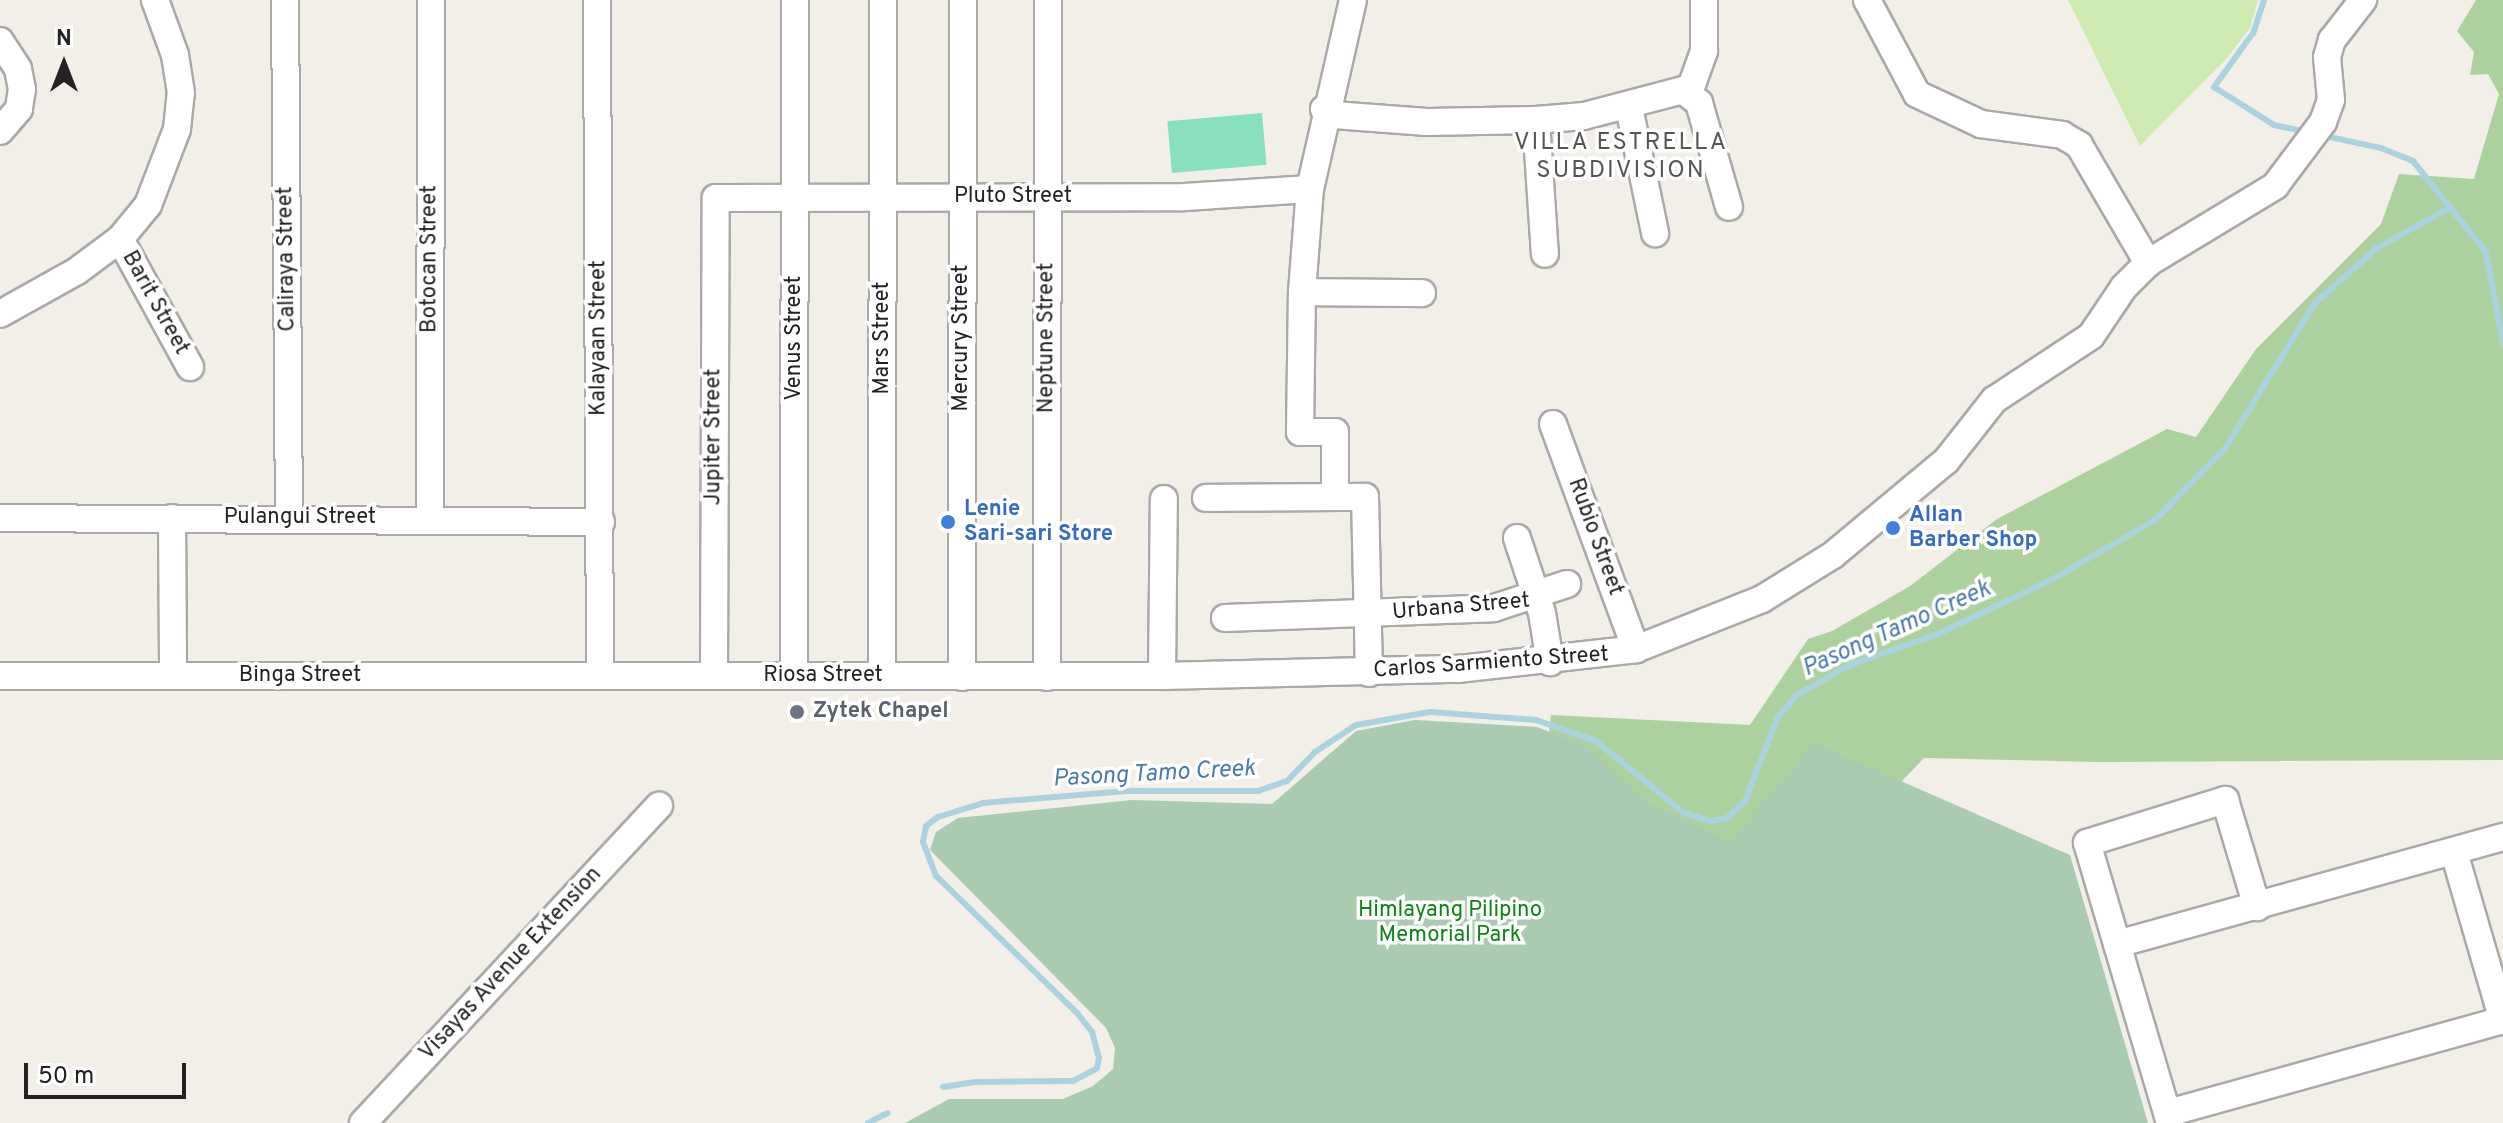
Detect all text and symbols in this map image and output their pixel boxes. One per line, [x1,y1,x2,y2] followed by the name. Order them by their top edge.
[24,24,104,104] north arrow
[56,26,72,53] text: N
[1513,130,1729,186] district label: VILLA ESTRELLA SUBDIVISION
[954,184,1072,210] street label: Pluto Street
[417,185,443,333] street label: Botocan Street
[273,186,301,332] street label: Caliraya Street
[116,246,194,360] street label: Barit Street
[586,260,612,416] street label: Kalayaan Street
[1034,263,1060,413] street label: Neptune Street
[949,264,975,412] street label: Mercury Street
[782,275,808,401] street label: Venus Street
[870,281,896,395] street label: Mars Street
[701,368,727,506] street label: Jupiter Street
[1562,475,1628,599] street label: Rubio Street
[964,496,1113,548] place label: Lenie Sari-sari Store
[1909,502,2037,554] place label: Allan Barber Shop
[224,505,376,531] street label: Pulangui Street
[939,513,957,531] marker: Lenie Sari-sari Store
[1884,519,1902,537] marker: Allan Barber Shop
[1798,575,1996,685] water label: Pasong Tamo Creek
[1391,588,1531,626] street label: Urbana Street
[1372,642,1610,684] street label: Carlos Sarmiento Street
[239,663,361,689] street label: Binga Street
[763,663,883,689] street label: Riosa Street
[813,699,949,725] place label: Zytek Chapel
[788,703,806,721] marker: Zytek Chapel
[1052,755,1256,795] water label: Pasong Tamo Creek
[414,861,608,1067] street label: Visayas Avenue Extension
[1358,897,1542,948] park label: Himlayang Pilipino Memorial Park
[28,1047,190,1097] scale bar
[38,1062,94,1092] text: 50 m

